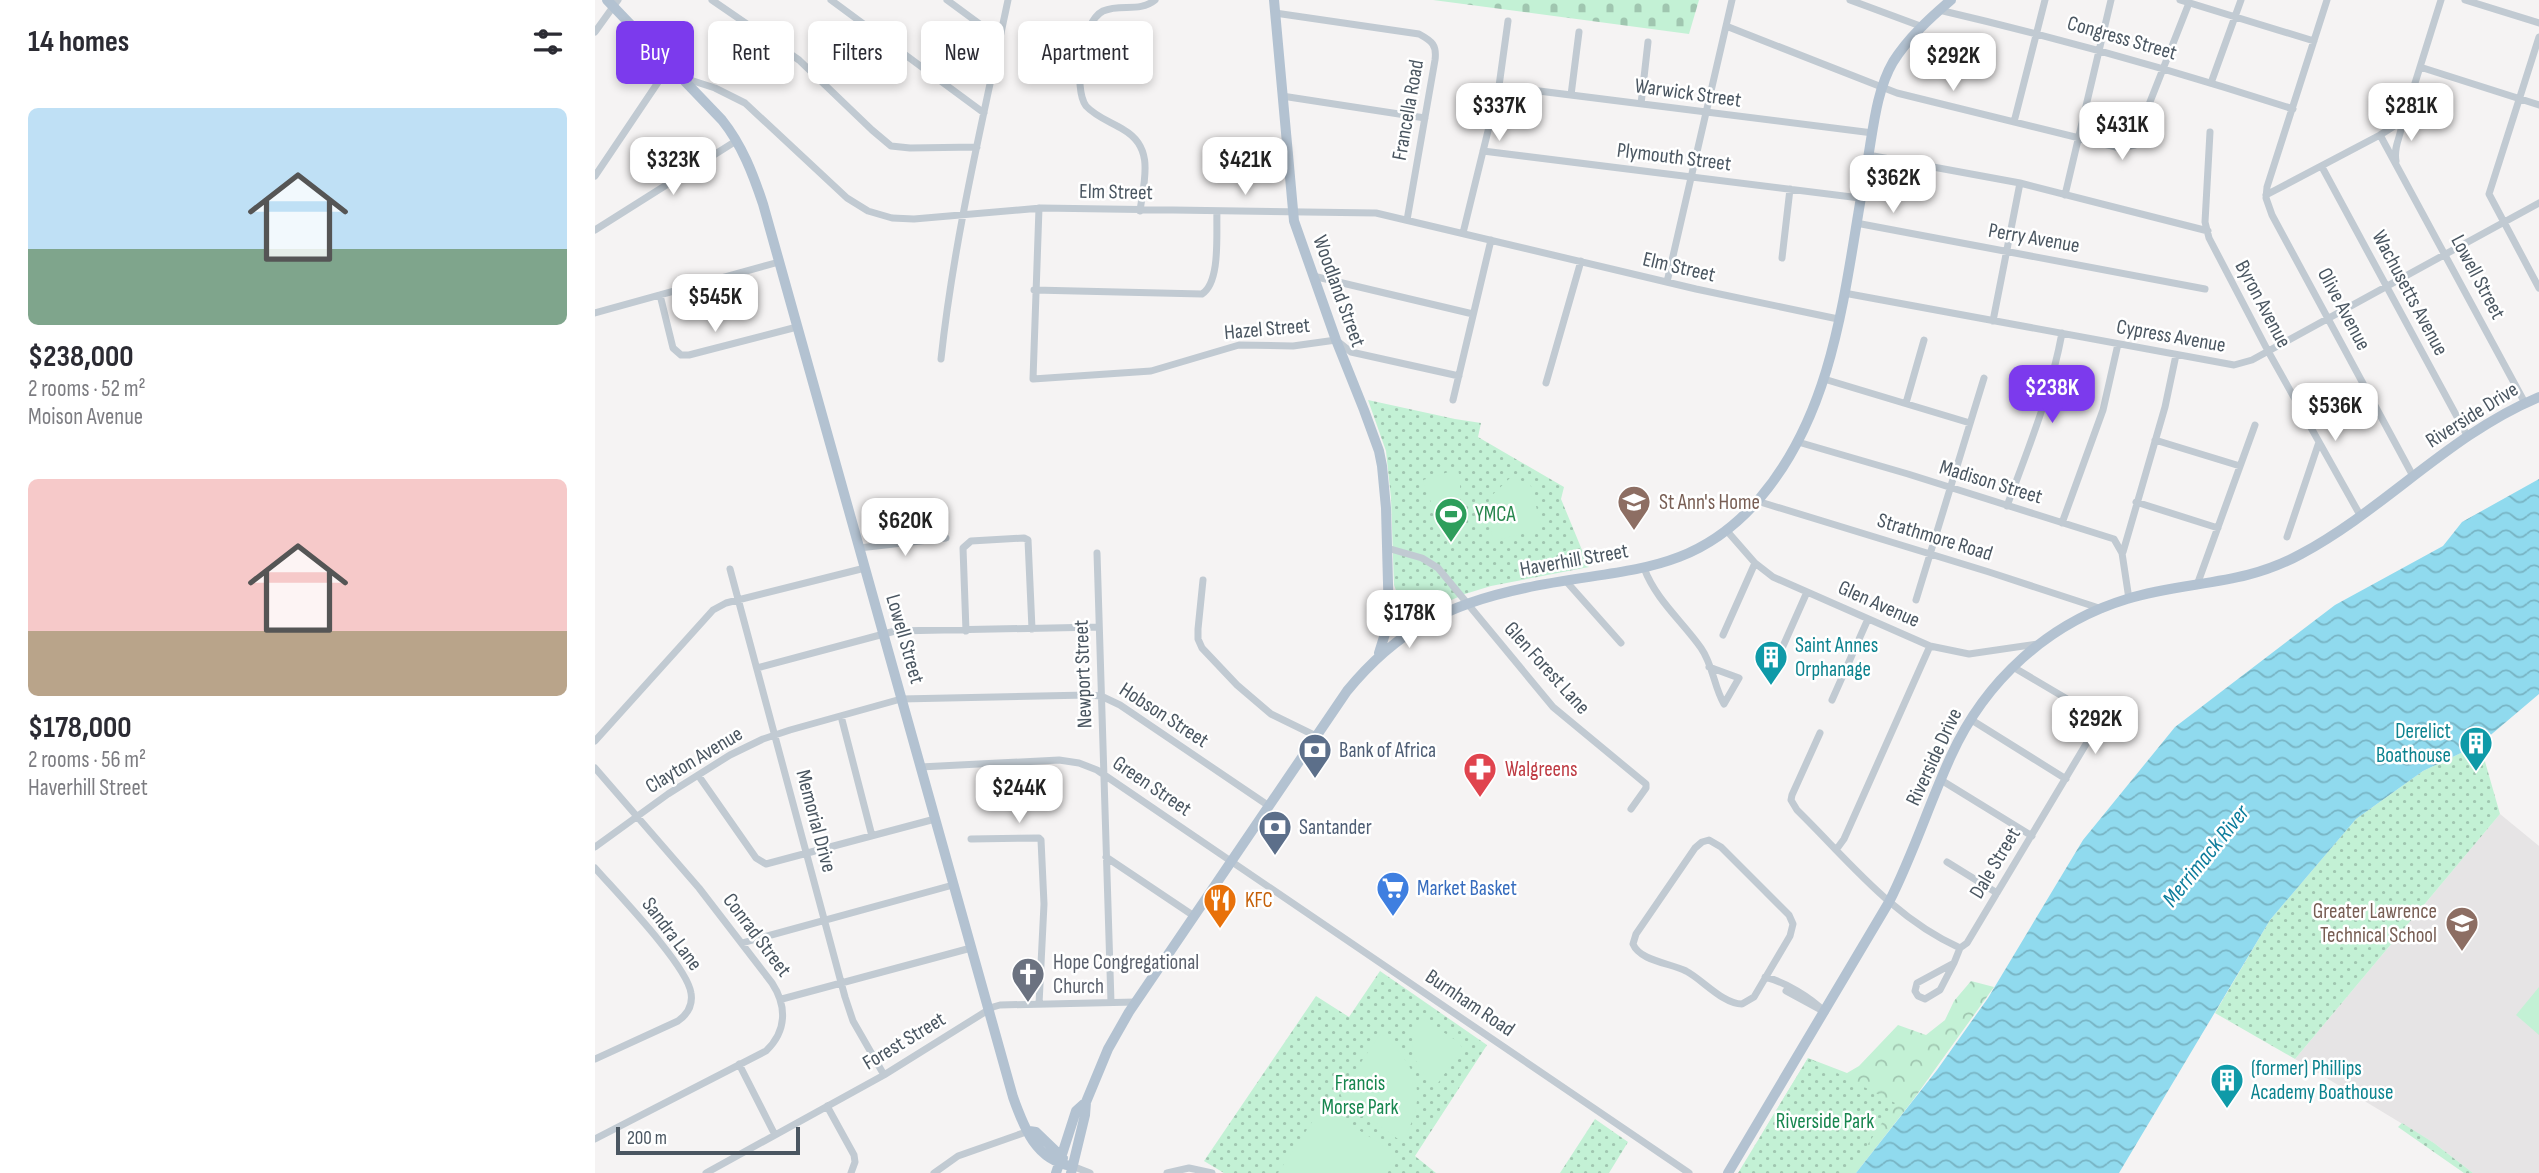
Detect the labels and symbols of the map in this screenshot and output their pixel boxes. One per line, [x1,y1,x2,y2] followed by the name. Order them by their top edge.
[2064,10,2180,66] street label: Congress Street
[1904,34,2002,93] pin: $292K
[1387,58,1429,162] street label: Francella Road
[1633,73,1743,113] street label: Warwick Street
[1450,83,1548,143] pin: $337K
[2362,83,2460,143] pin: $281K
[2073,102,2171,162] pin: $431K
[624,138,722,197] pin: $323K
[1196,138,1294,197] pin: $421K
[1615,138,1733,176] street label: Plymouth Street
[1844,156,1942,215] pin: $362K
[1079,179,1153,205] street label: Elm Street
[1986,218,2082,258] street label: Perry Avenue
[2367,226,2453,360] street label: Wachusetts Avenue
[2445,231,2511,323] street label: Lowell Street
[1307,232,1371,350] street label: Woodland Street
[1640,247,1718,287] street label: Elm Street
[2230,256,2296,352] street label: Byron Avenue
[2312,264,2376,354] street label: Olive Avenue
[666,274,764,334] pin: $545K
[1223,313,1311,345] street label: Hazel Street
[2114,314,2228,358] street label: Cypress Avenue
[2003,366,2101,425] pin: $238K
[2421,377,2523,453] street label: Riverside Drive
[2286,384,2384,443] pin: $536K
[1937,455,2045,509] street label: Madison Street
[1615,483,1653,532] school or university icon: St Ann's Home
[1659,490,1760,515] place label: St Ann's Home
[1432,495,1470,544] sports icon: YMCA
[856,498,954,558] pin: $620K
[1475,502,1516,527] place label: YMCA
[1874,508,1996,566] street label: Strathmore Road
[1518,538,1630,582] street label: Haverhill Street
[1834,575,1924,633] street label: Glen Avenue
[1360,590,1458,650] pin: $178K
[880,591,930,687] street label: Lowell Street
[1499,616,1595,720] street label: Glen Forest Lane
[1069,619,1097,729] street label: Newport Street
[1795,633,1878,682] place label: Saint Annes Orphanage
[1752,638,1790,687] building icon: Saint Annes Orphanage
[1115,677,1213,753] street label: Hobson Street
[2046,696,2144,756] pin: $292K
[1901,704,1967,810] street label: Riverside Drive
[2376,719,2451,768] place label: Derelict Boathouse
[641,721,747,799] street label: Clayton Avenue
[2457,724,2495,773] building icon: Derelict Boathouse
[1296,731,1334,780] bank icon: Bank of Africa
[1339,738,1436,763] place label: Bank of Africa
[1461,750,1499,799] pharmacy icon: Walgreens
[1108,751,1196,821] street label: Green Street
[1505,757,1578,782] place label: Walgreens
[970,766,1068,825] pin: $244K
[790,767,842,875] street label: Memorial Drive
[2156,798,2257,913] water label: Merrimack River
[1256,808,1294,857] bank icon: Santander
[1299,815,1372,840] place label: Santander
[1964,823,2026,903] street label: Dale Street
[1374,869,1412,918] supermarket icon: Market Basket
[1417,876,1517,901] place label: Market Basket
[1201,881,1239,930] restaurant icon: KFC
[718,888,796,982] street label: Conrad Street
[1245,888,1273,913] place label: KFC
[636,892,708,976] street label: Sandra Lane
[2313,899,2437,948] place label: Greater Lawrence Technical School
[2443,904,2481,953] school or university icon: Greater Lawrence Technical School
[1053,950,1199,999] place label: Hope Congregational Church
[1009,955,1047,1004] church icon: Hope Congregational Church
[1421,964,1519,1042] street label: Burnham Road
[858,1007,950,1075] street label: Forest Street
[2250,1056,2394,1105] place label: (former) Phillips Academy Boathouse
[2208,1061,2246,1110] building icon: (former) Phillips Academy Boathouse
[1322,1071,1398,1120] park label: Francis Morse Park
[1776,1109,1874,1134] park label: Riverside Park
[616,1124,800,1156] scale bar

